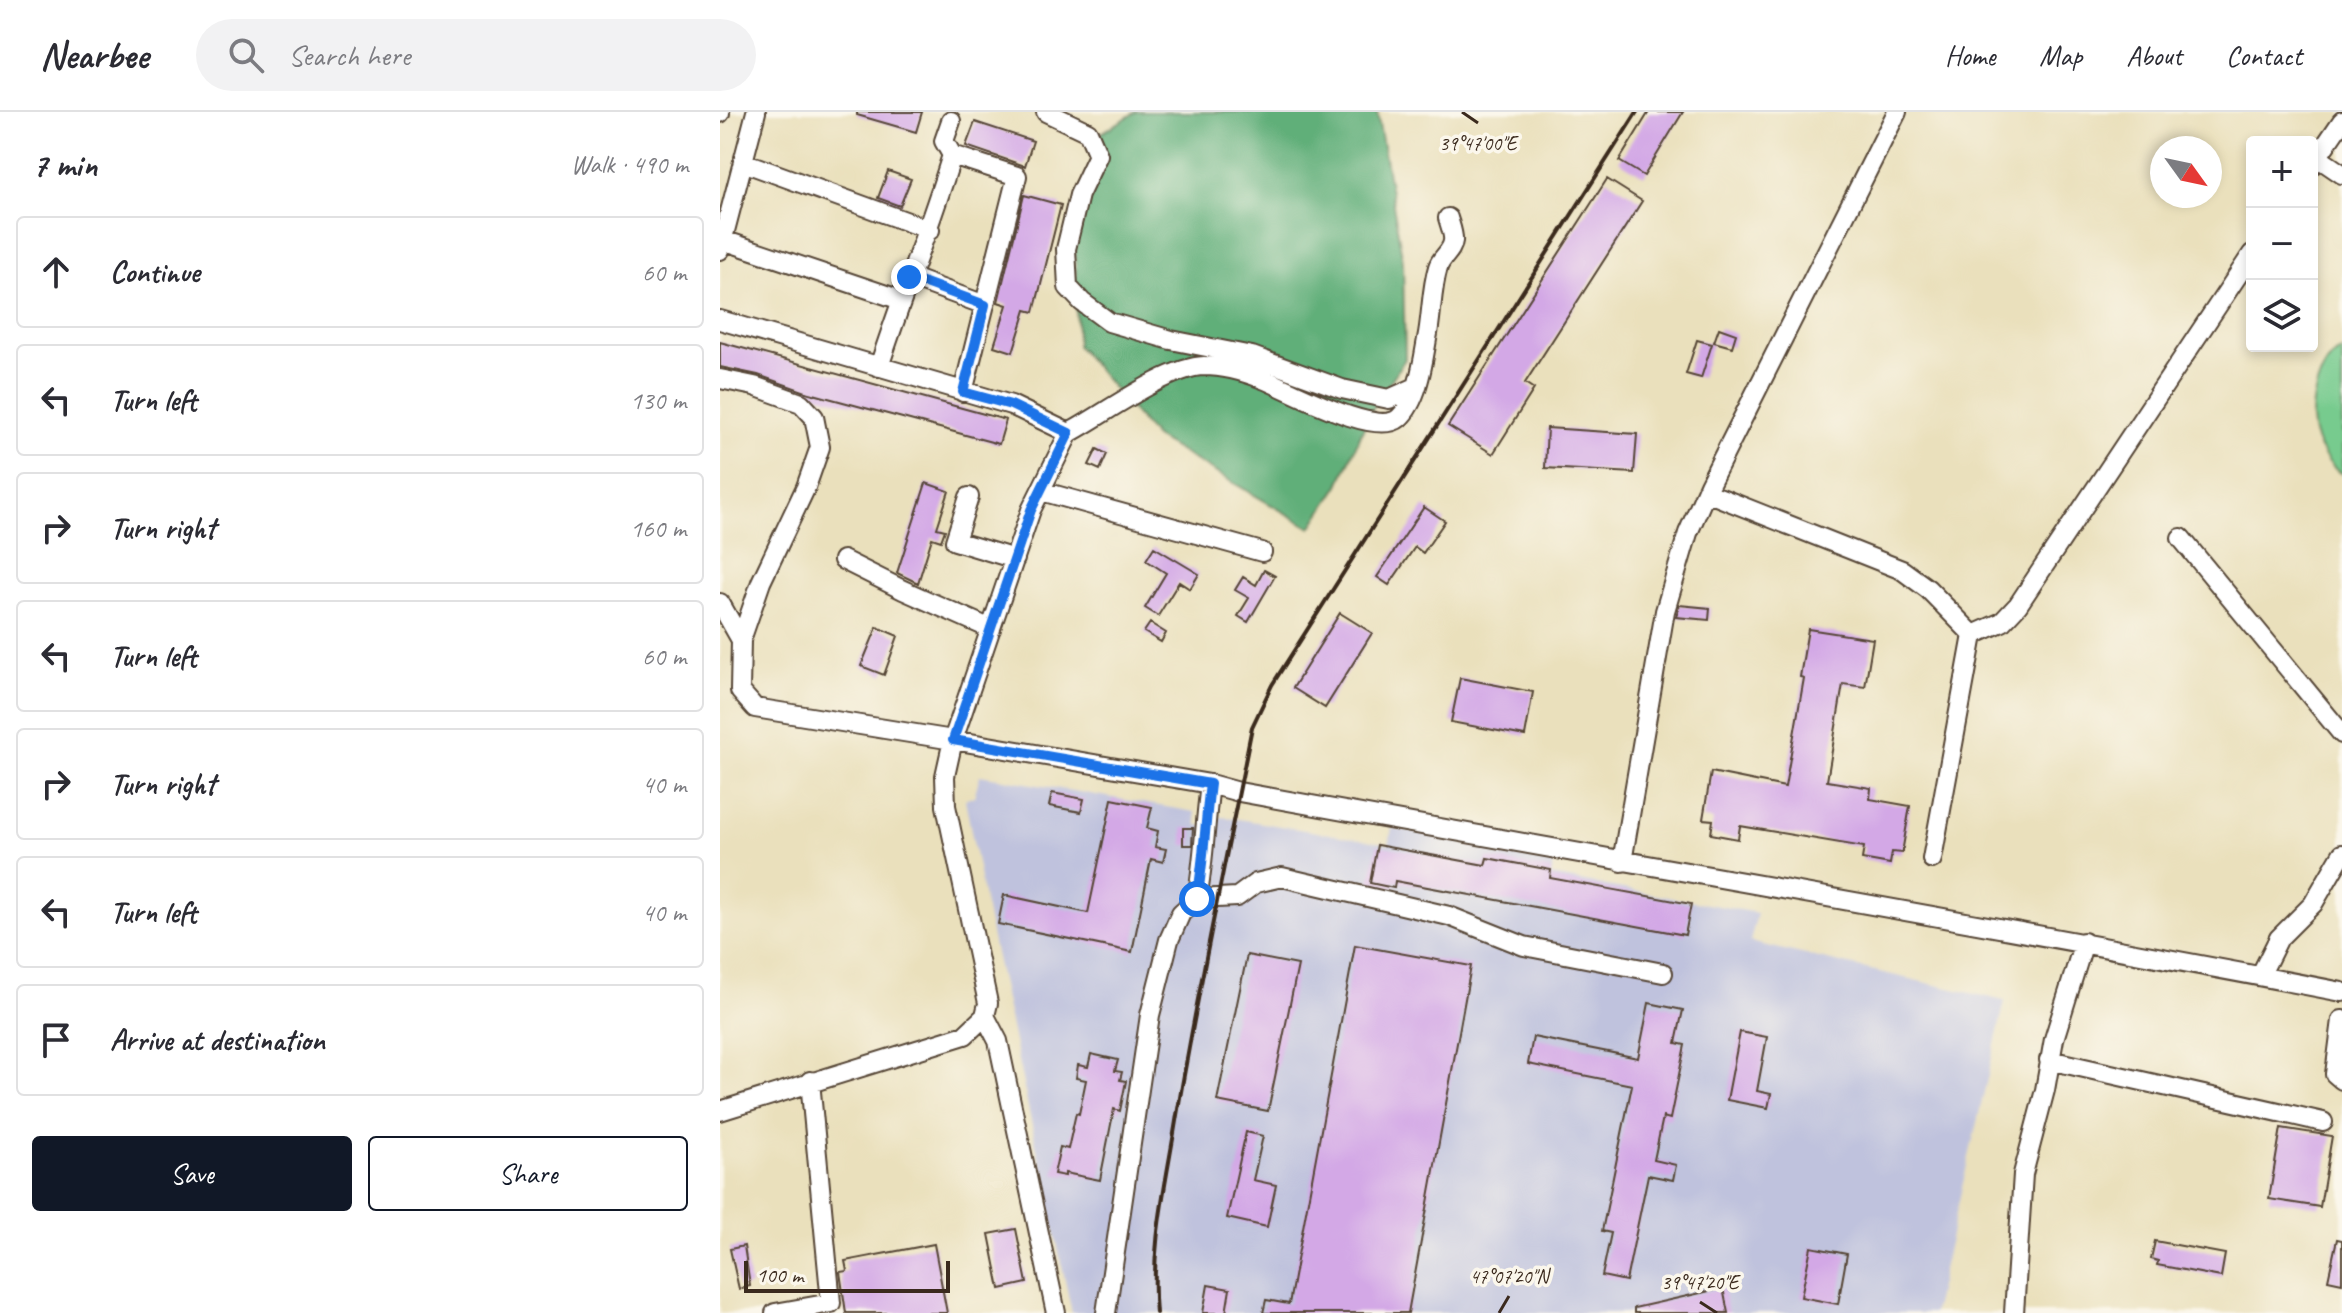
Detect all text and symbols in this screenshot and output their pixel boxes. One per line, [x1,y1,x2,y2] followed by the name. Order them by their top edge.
[196,19,756,91] search box
[40,32,148,79] text: Nearbee
[224,33,268,77] icon: search
[288,36,410,74] text: Search here
[1945,38,1995,73] text: Home
[2039,38,2082,73] text: Map
[2126,38,2182,73] text: About
[2226,38,2302,73] text: Contact
[1439,131,1519,156] text: 39°47'00"E
[2150,136,2222,208] north arrow
[2246,136,2318,352] map controls
[2246,136,2318,208] button: +
[32,143,97,186] text: 7 min
[571,148,688,181] text: Walk · 490 m
[2246,208,2318,280] button: −
[34,250,78,294] icon: ahead
[110,253,200,291] text: Continue
[642,256,686,289] text: 60 m
[891,259,927,295] route end
[2246,280,2318,352] button: layers
[34,378,78,422] icon: left
[110,381,197,419] text: Turn left
[630,384,686,417] text: 130 m
[34,506,78,550] icon: right
[110,509,215,547] text: Turn right
[630,512,686,545] text: 160 m
[34,634,78,678] icon: left
[110,637,197,675] text: Turn left
[642,640,686,673] text: 60 m
[34,762,78,806] icon: right
[110,765,215,803] text: Turn right
[642,768,686,801] text: 40 m
[1179,881,1215,917] route start
[34,890,78,934] icon: left
[110,893,197,931] text: Turn left
[642,896,686,929] text: 40 m
[34,1018,78,1062] icon: arrive
[110,1021,325,1059] text: Arrive at destination
[32,1136,352,1211] button: Save
[368,1136,688,1211] button: Share
[744,1257,950,1293] scale bar
[756,1261,803,1289] text: 100 m
[1470,1264,1551,1289] text: 47°07'20"N
[1661,1270,1741,1295] text: 39°47'20"E

